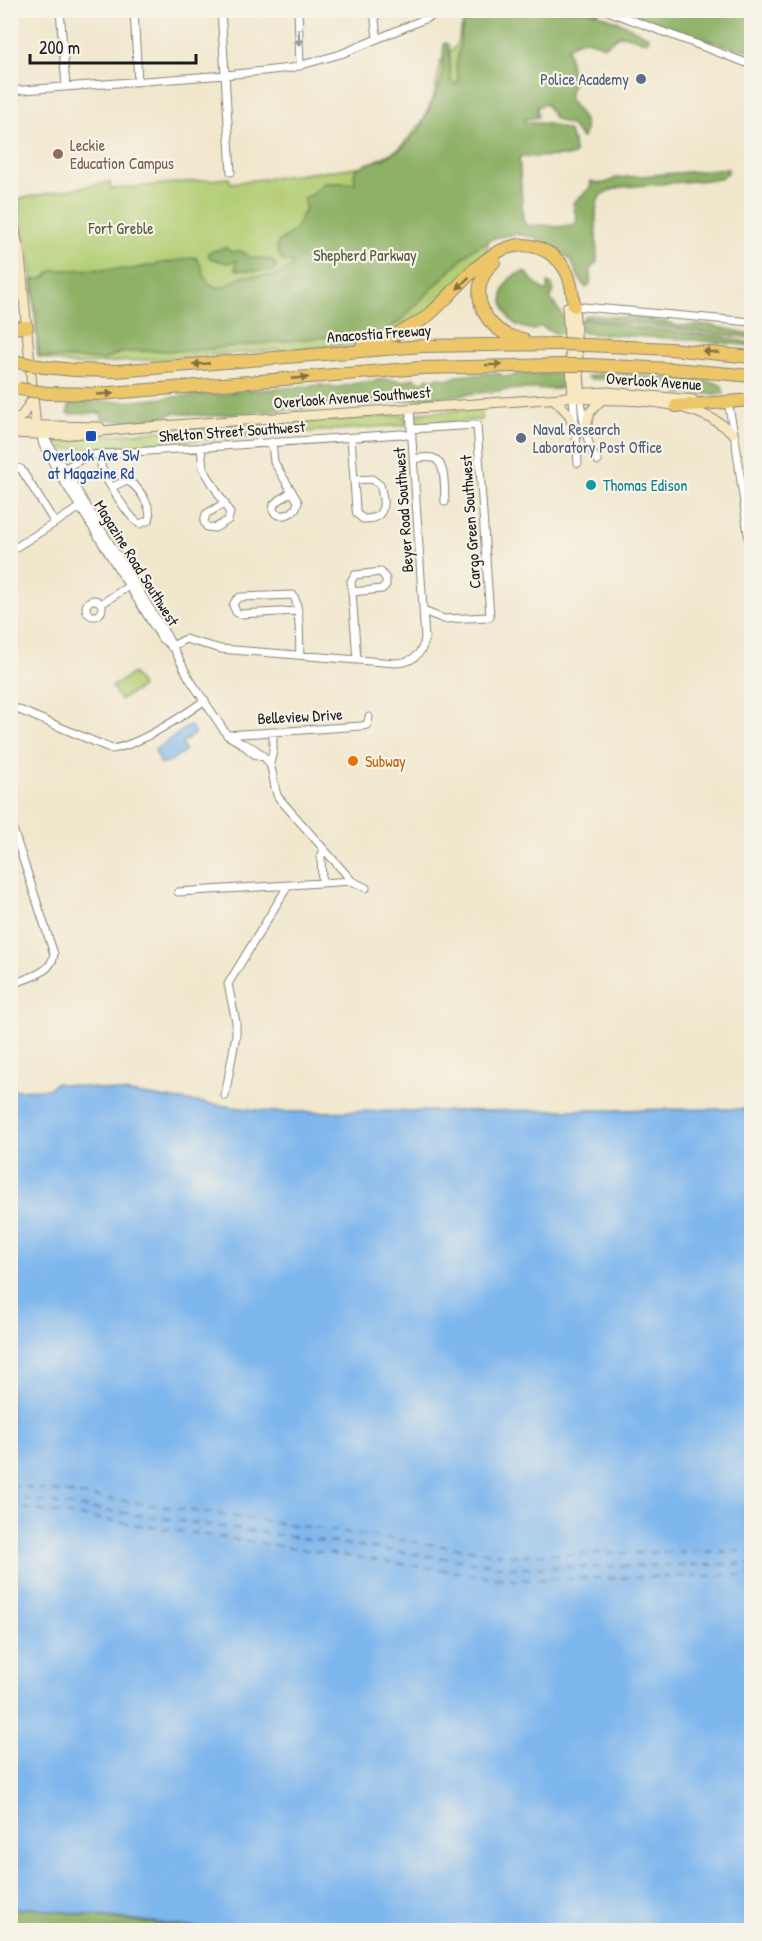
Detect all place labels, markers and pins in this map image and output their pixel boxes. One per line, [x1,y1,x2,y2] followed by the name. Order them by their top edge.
[540,68,629,90] place label: Police Academy
[634,72,648,86] marker: Police Academy
[70,134,174,174] place label: Leckie Education Campus
[51,147,65,161] marker: Leckie Education Campus
[533,418,663,458] place label: Naval Research Laboratory Post Office
[84,429,98,443] marker: Overlook Ave SW at Magazine Rd
[514,431,528,445] marker: Naval Research Laboratory Post Office
[43,444,140,484] place label: Overlook Ave SW at Magazine Rd
[603,474,687,496] place label: Thomas Edison
[584,478,598,492] marker: Thomas Edison
[365,750,406,772] place label: Subway
[346,754,360,768] marker: Subway

